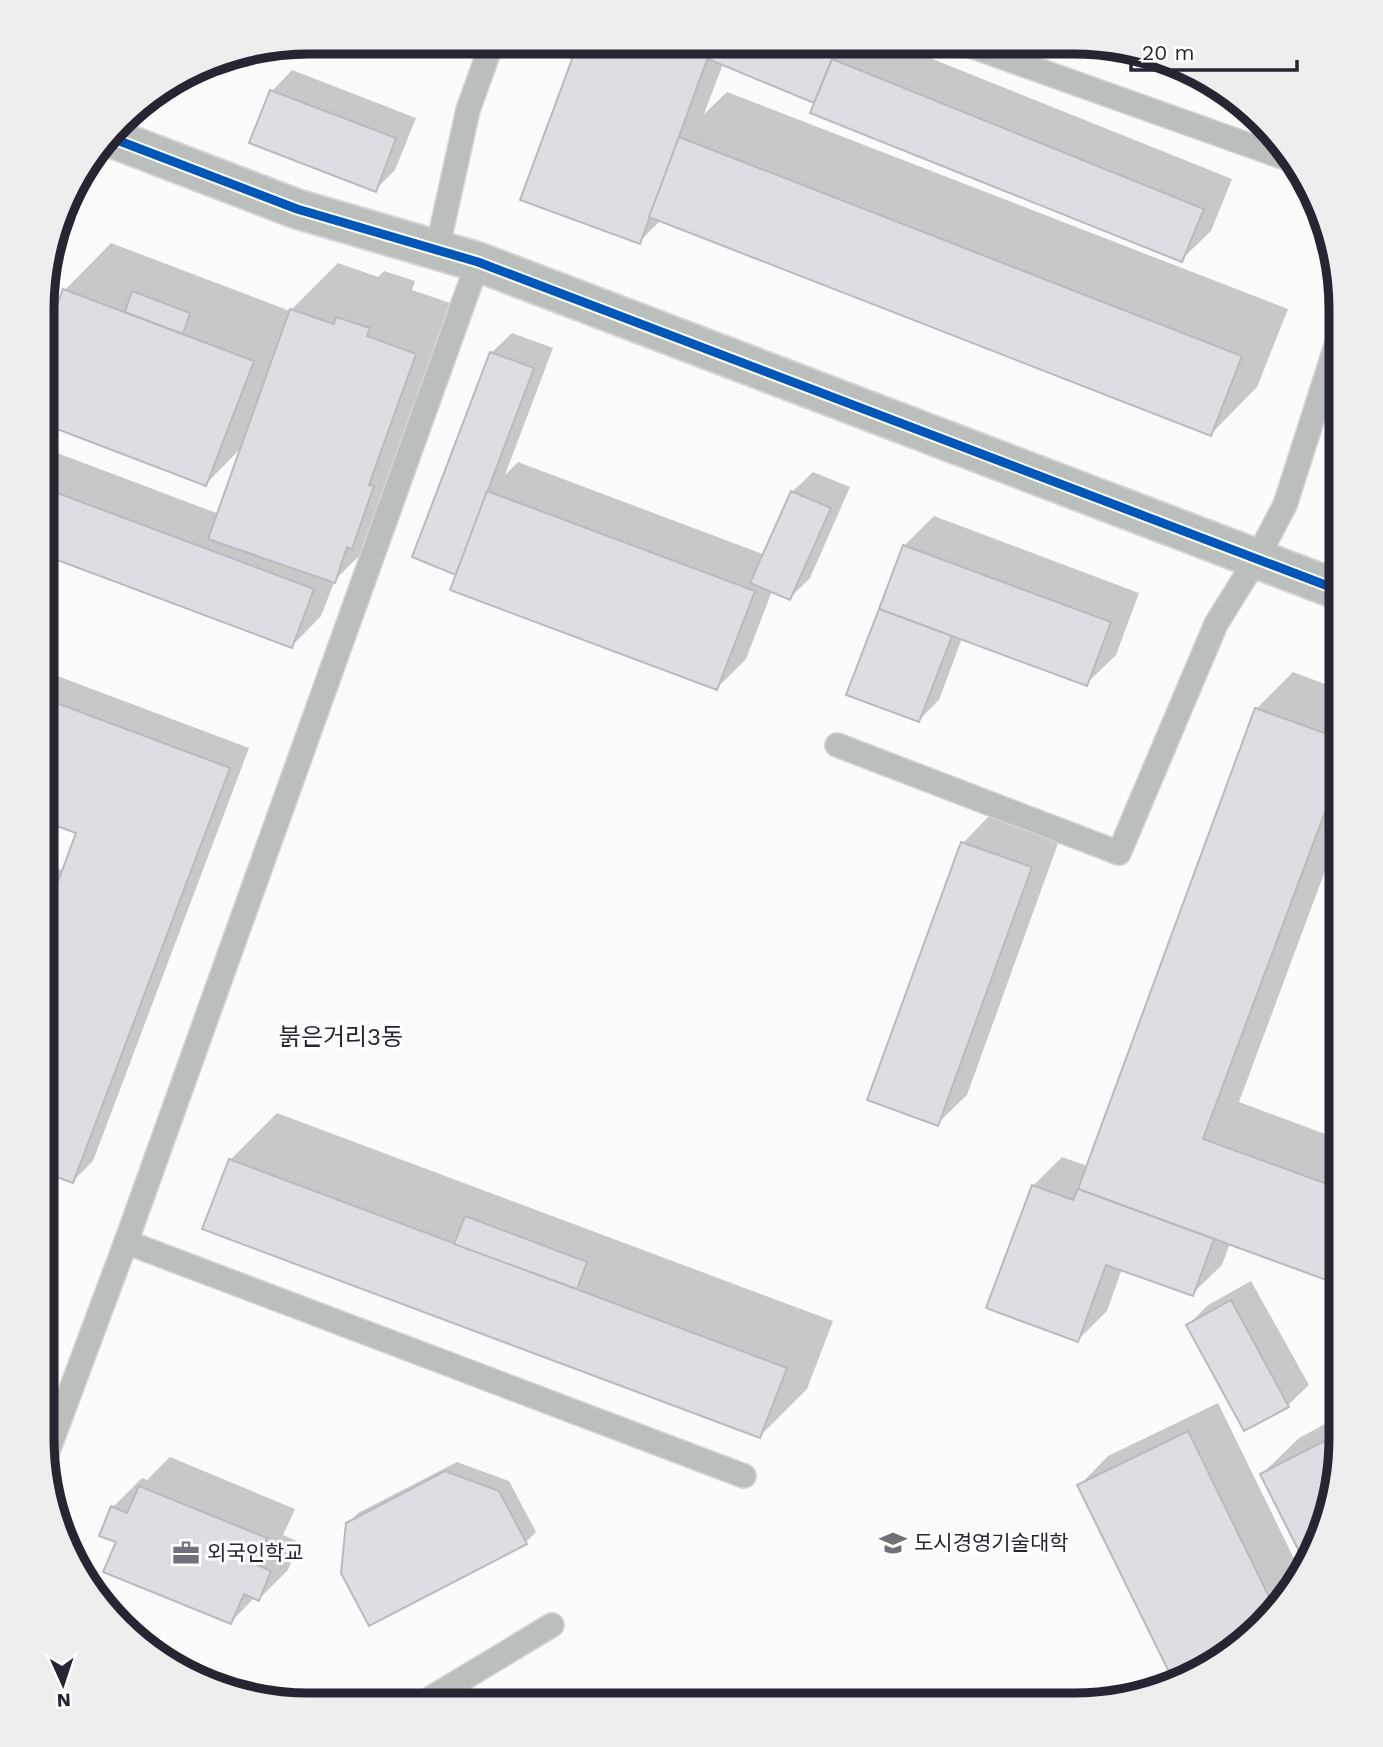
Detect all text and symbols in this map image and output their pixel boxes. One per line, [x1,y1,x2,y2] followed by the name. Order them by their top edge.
[1131,28,1297,72] scale bar
[1142,40,1194,65] text: 20 m
[279,1023,403,1051] district label: 붉은거리3동
[878,1528,908,1558] school or university icon: 도시경영기술대학
[914,1530,1069,1555] place label: 도시경영기술대학
[171,1538,201,1568] office icon: 외국인학교
[207,1540,304,1565] place label: 외국인학교
[28,1649,98,1719] north arrow
[56,1689,72,1712] text: N

